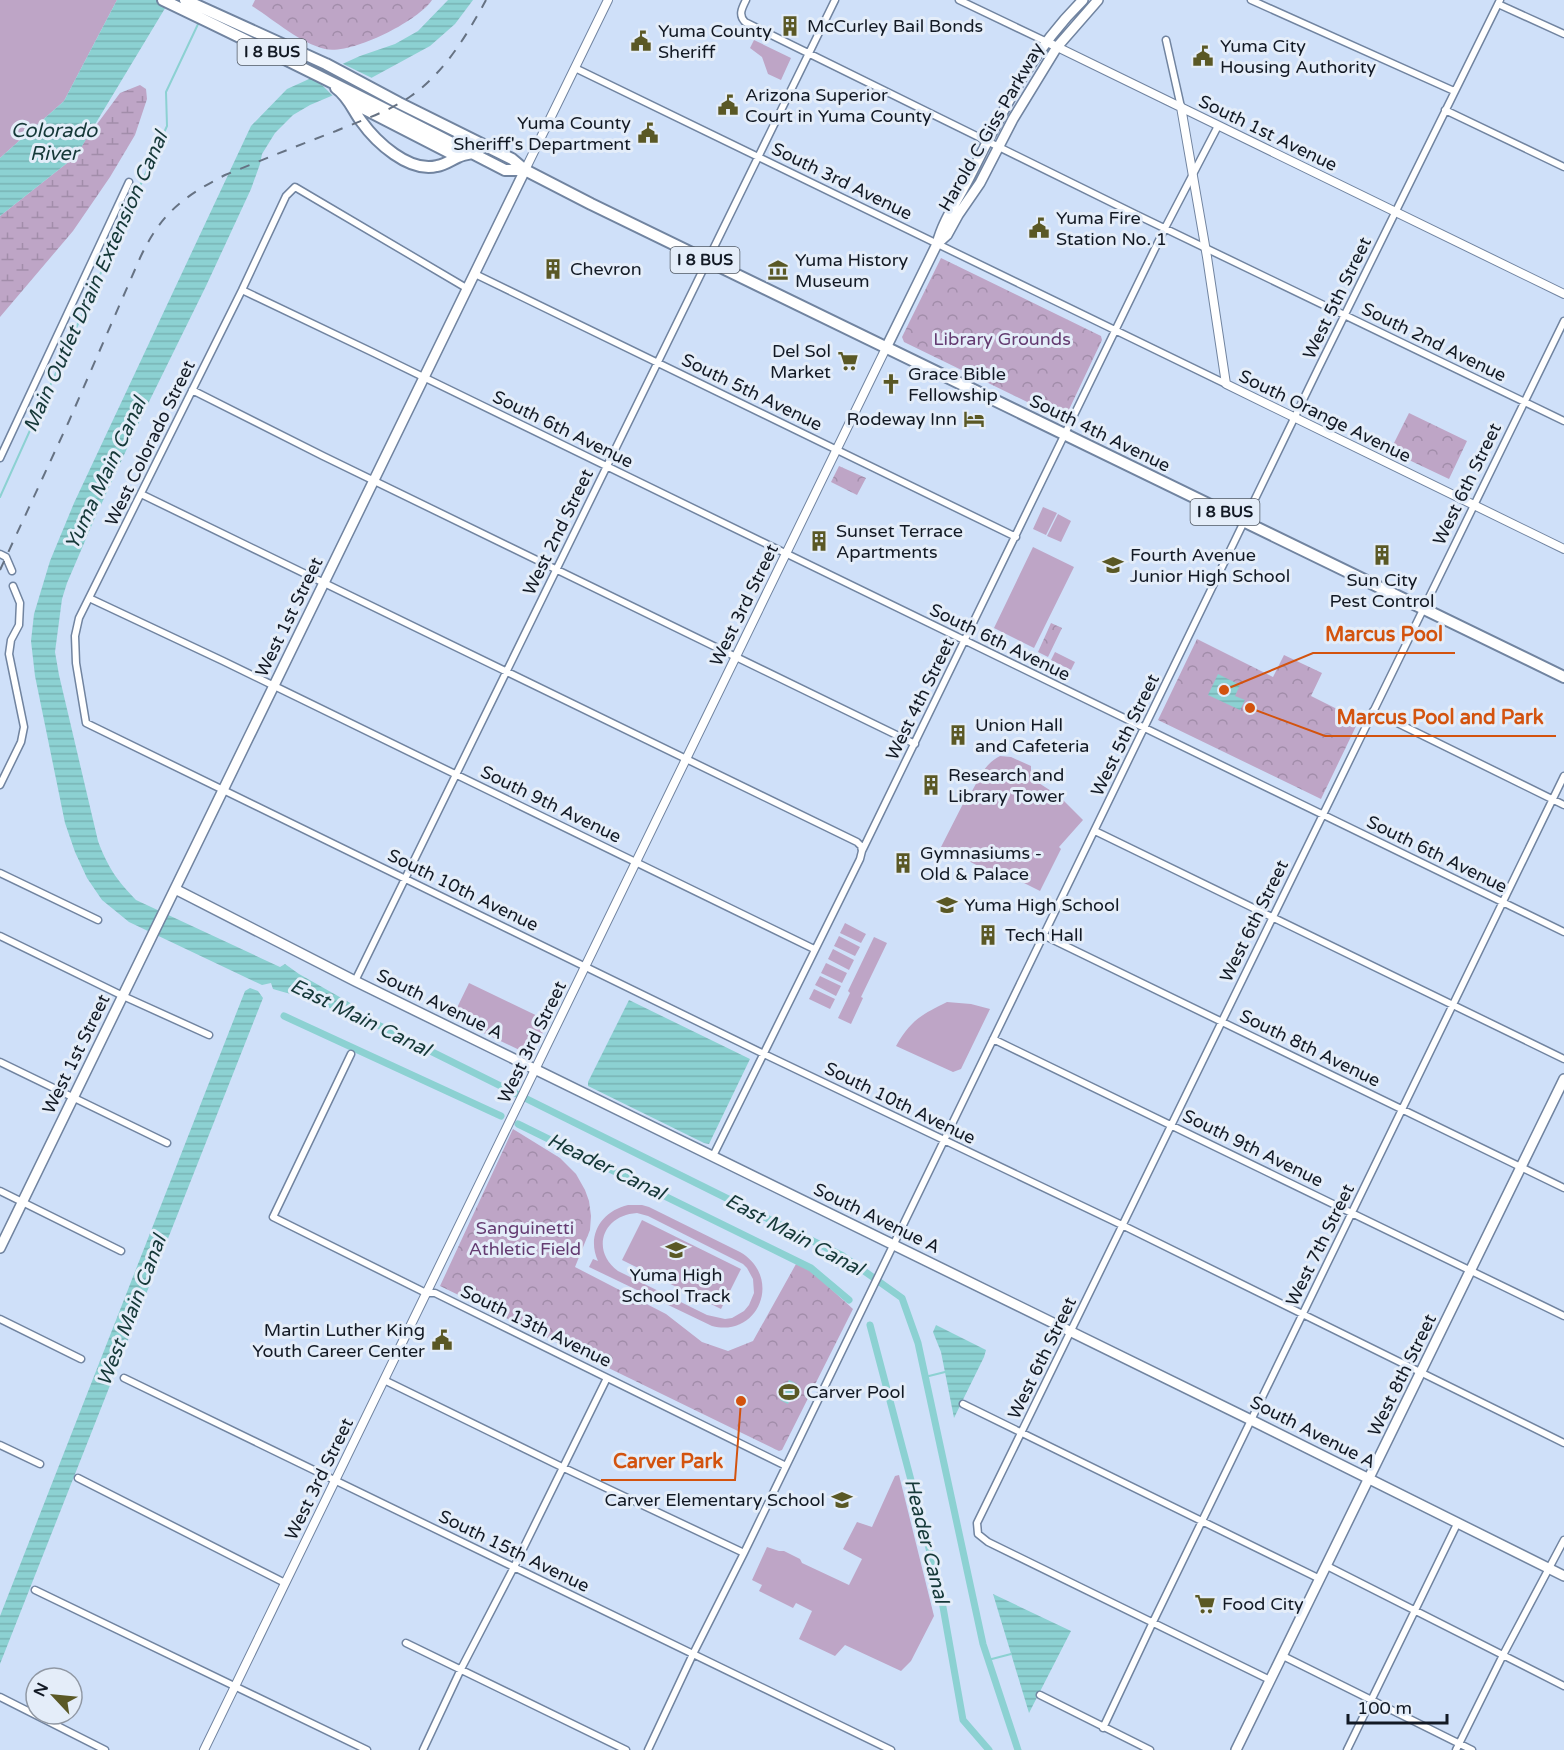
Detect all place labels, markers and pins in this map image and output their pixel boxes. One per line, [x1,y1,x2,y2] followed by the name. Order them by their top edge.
[778,14,802,38] building icon: McCurley Bail Bonds
[807,15,983,37] place label: McCurley Bail Bonds
[658,20,772,63] place label: Yuma County Sheriff
[629,29,653,53] public building icon: Yuma County Sheriff
[1220,35,1376,78] place label: Yuma City Housing Authority
[1191,44,1215,68] public building icon: Yuma City Housing Authority
[745,84,932,127] place label: Arizona Superior Court in Yuma County
[716,93,740,117] public building icon: Arizona Superior Court in Yuma County
[453,112,631,155] place label: Yuma County Sheriff's Department
[636,121,660,145] public building icon: Yuma County Sheriff's Department
[1056,207,1167,250] place label: Yuma Fire Station No. 1
[1027,216,1051,240] public building icon: Yuma Fire Station No. 1
[795,249,909,292] place label: Yuma History Museum
[541,257,565,281] building icon: Chevron
[570,258,642,280] place label: Chevron
[766,258,790,282] museum icon: Yuma History Museum
[770,340,831,383] place label: Del Sol Market
[836,349,860,373] supermarket icon: Del Sol Market
[908,363,1006,406] place label: Grace Bible Fellowship
[879,372,903,396] church icon: Grace Bible Fellowship
[962,407,986,431] hotel icon: Rodeway Inn
[846,408,957,430] place label: Rodeway Inn
[836,520,963,563] place label: Sunset Terrace Apartments
[807,529,831,553] building icon: Sunset Terrace Apartments
[1370,543,1394,567] building icon: Sun City Pest Control
[1130,544,1290,587] place label: Fourth Avenue Junior High School
[1101,553,1125,577] school or university icon: Fourth Avenue Junior High School
[1330,569,1435,612] place label: Sun City Pest Control
[1313,615,1455,653] callout: Marcus Pool
[1325,698,1556,736] callout: Marcus Pool and Park
[975,714,1089,757] place label: Union Hall and Cafeteria
[946,723,970,747] building icon: Union Hall and Cafeteria
[948,764,1064,807] place label: Research and Library Tower
[919,773,943,797] building icon: Research and Library Tower
[920,842,1042,885] place label: Gymnasiums - Old & Palace
[891,851,915,875] building icon: Gymnasiums - Old & Palace
[935,893,959,917] school or university icon: Yuma High School
[964,894,1119,916] place label: Yuma High School
[976,923,1000,947] building icon: Tech Hall
[1005,924,1083,946] place label: Tech Hall
[664,1238,688,1262] school or university icon: Yuma High School Track
[622,1264,731,1307] place label: Yuma High School Track
[252,1319,425,1362] place label: Martin Luther King Youth Career Center
[430,1328,454,1352] public building icon: Martin Luther King Youth Career Center
[777,1380,801,1404] sports icon: Carver Pool
[806,1381,905,1403] place label: Carver Pool
[601,1442,735,1480] callout: Carver Park
[830,1488,854,1512] school or university icon: Carver Elementary School
[604,1489,825,1511] place label: Carver Elementary School
[1193,1592,1217,1616] supermarket icon: Food City
[1222,1593,1304,1615] place label: Food City

